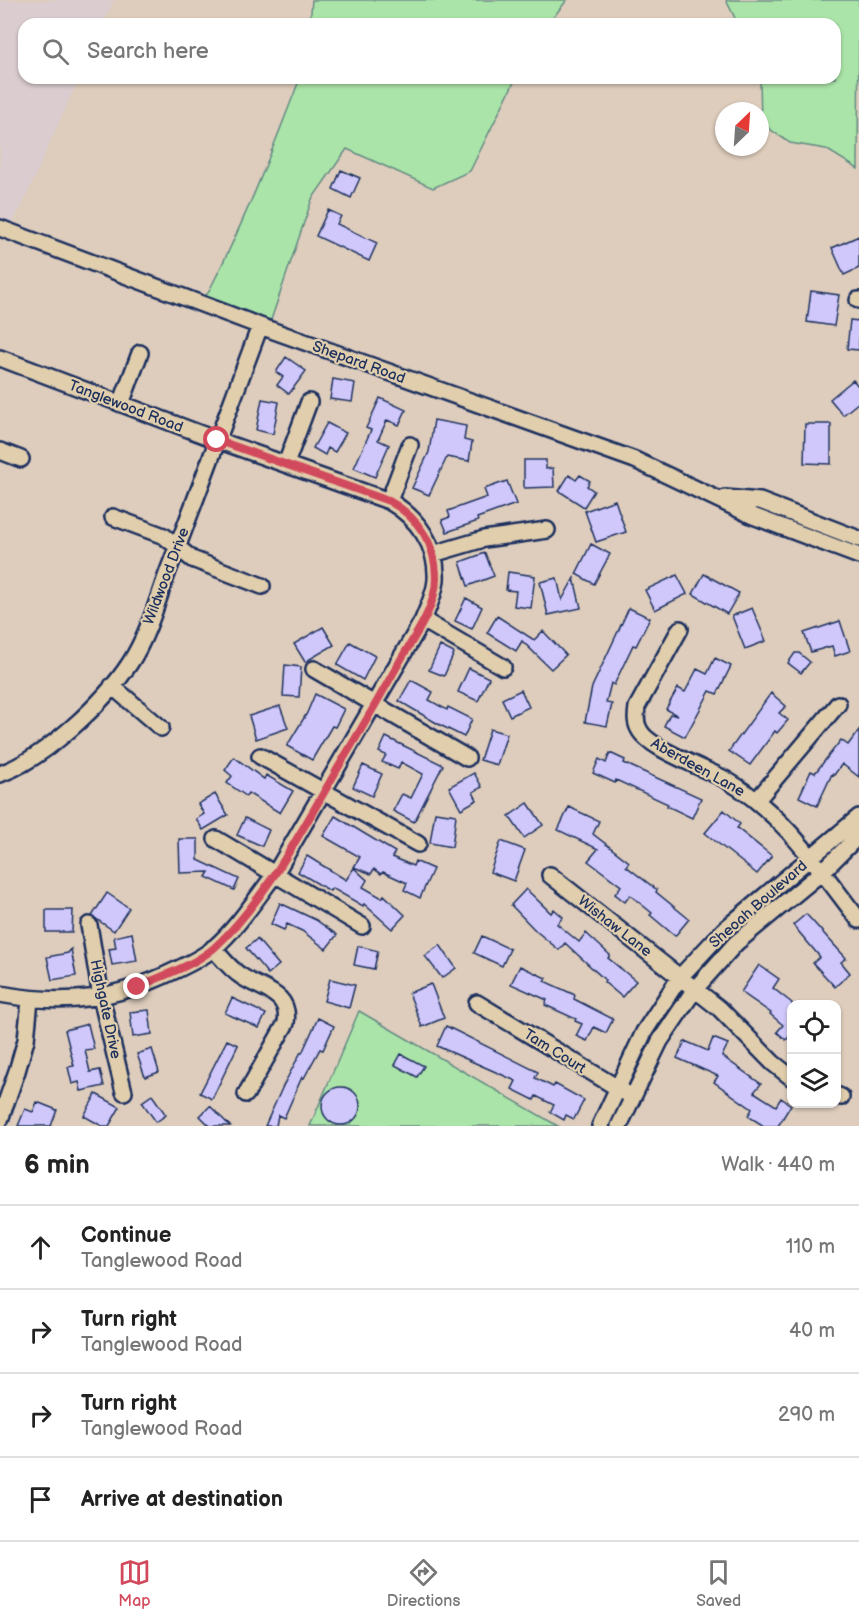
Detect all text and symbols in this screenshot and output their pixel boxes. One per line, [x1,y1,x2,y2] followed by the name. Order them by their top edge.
[18,18,841,84] search box
[39,35,72,68] icon: search
[87,38,209,65] text: Search here
[715,102,769,156] north arrow
[310,337,408,388] street label: Shepard Road
[66,376,186,437] street label: Tanglewood Road
[203,426,229,452] route start
[139,525,194,627] street label: Wildwood Drive
[647,734,748,801] street label: Aberdeen Lane
[705,857,811,952] street label: Sheoah Boulevard
[574,892,656,961] street label: Wishaw Lane
[86,958,125,1061] street label: Highgate Drive
[123,973,149,999] route end
[787,1000,841,1108] map controls
[787,1000,841,1054] button: locate
[520,1025,590,1078] street label: Tam Court
[787,1054,841,1108] button: layers
[24,1150,90,1181] text: 6 min
[721,1153,835,1177] text: Walk · 440 m
[81,1222,171,1249] text: Continue
[24,1231,57,1264] icon: ahead
[786,1235,835,1259] text: 110 m
[81,1249,242,1273] text: Tanglewood Road
[81,1306,177,1333] text: Turn right
[24,1315,57,1348] icon: right
[789,1319,835,1343] text: 40 m
[81,1333,242,1357] text: Tanglewood Road
[81,1390,177,1417] text: Turn right
[24,1399,57,1432] icon: right
[778,1403,835,1427] text: 290 m
[81,1417,242,1441] text: Tanglewood Road
[24,1483,57,1516] icon: arrive
[81,1486,283,1513] text: Arrive at destination
[118,1556,151,1611] tab: Map
[387,1556,460,1611] tab: Directions
[696,1556,741,1611] tab: Saved

